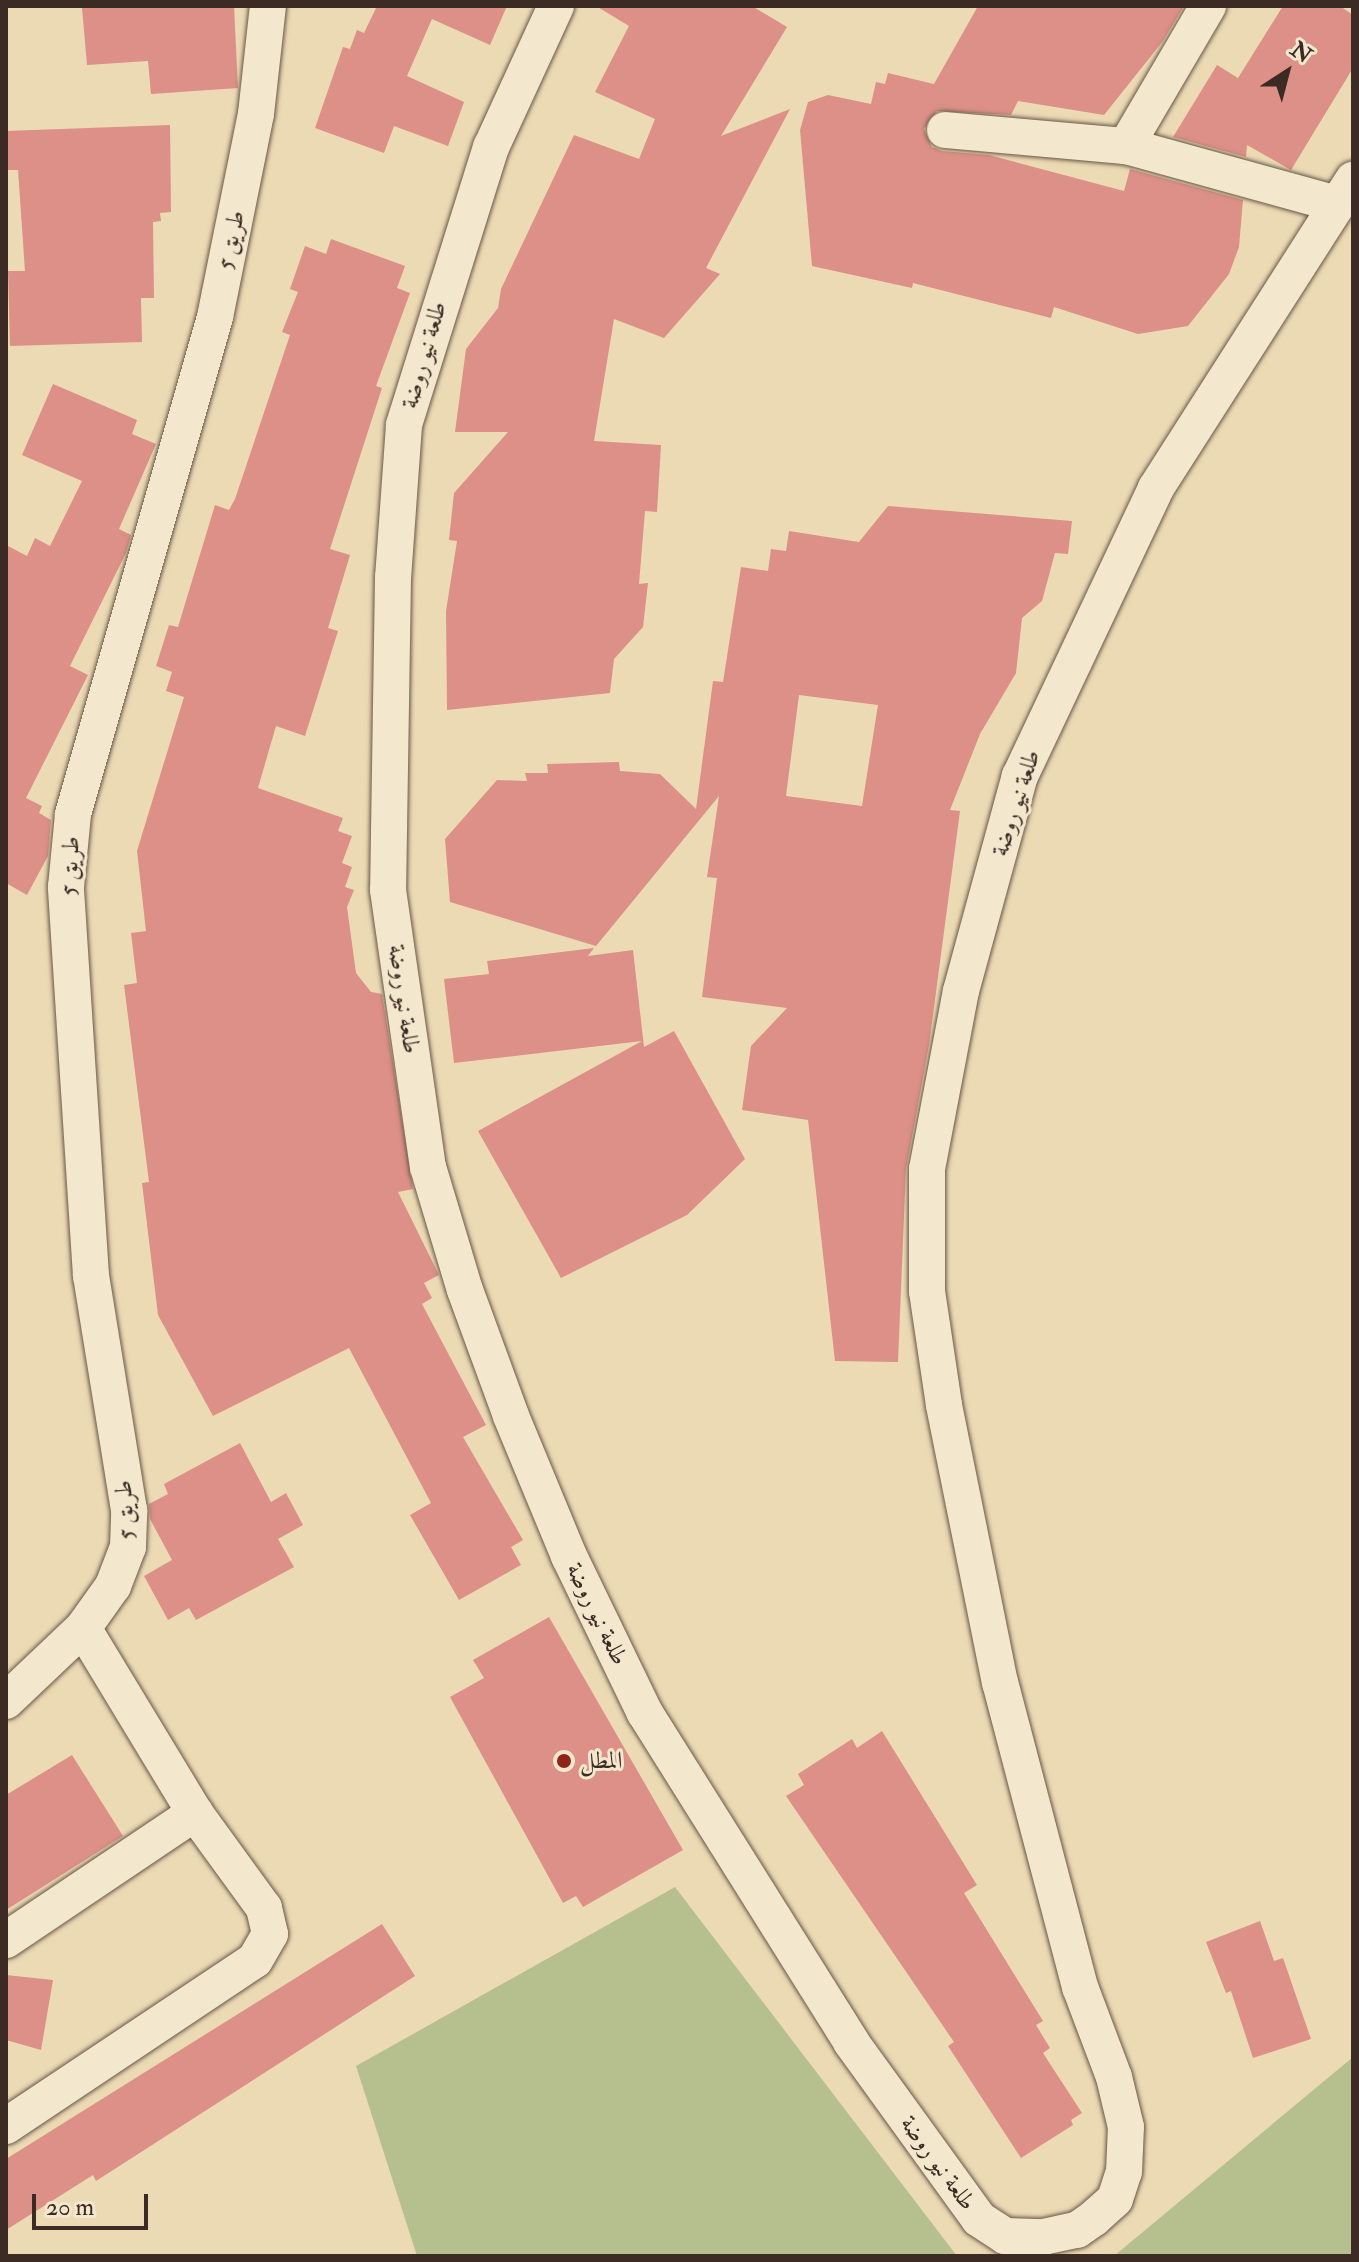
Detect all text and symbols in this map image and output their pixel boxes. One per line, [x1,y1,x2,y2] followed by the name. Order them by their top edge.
[1247,32,1327,112] north arrow
[1285,35,1317,70] text: N
[211,208,251,272] street label: طريق 5
[395,298,453,412] street label: طلعة نيو روضة
[985,746,1047,860] street label: طلعة نيو روضة
[54,836,86,896] street label: طريق 5
[382,942,426,1056] street label: طلعة نيو روضة
[109,1480,141,1540] street label: طريق 5
[560,1558,634,1670] street label: طلعة نيو روضة
[580,1747,622,1775] place label: المطل
[555,1752,573,1770] marker: المطل
[894,2110,982,2216] street label: طلعة نيو روضة
[36,2178,152,2228] scale bar
[46,2192,94,2223] text: 20 m

